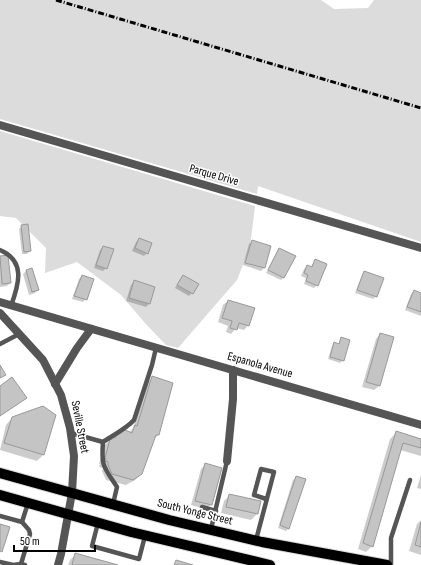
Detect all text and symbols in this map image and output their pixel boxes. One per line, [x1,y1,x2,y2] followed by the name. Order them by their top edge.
[188,161,240,189] street label: Parque Drive
[226,349,294,381] street label: Espanola Avenue
[68,399,93,455] street label: Seville Street
[156,495,235,529] street label: South Yonge Street
[14,527,95,553] scale bar
[20,534,40,549] text: 50 m

